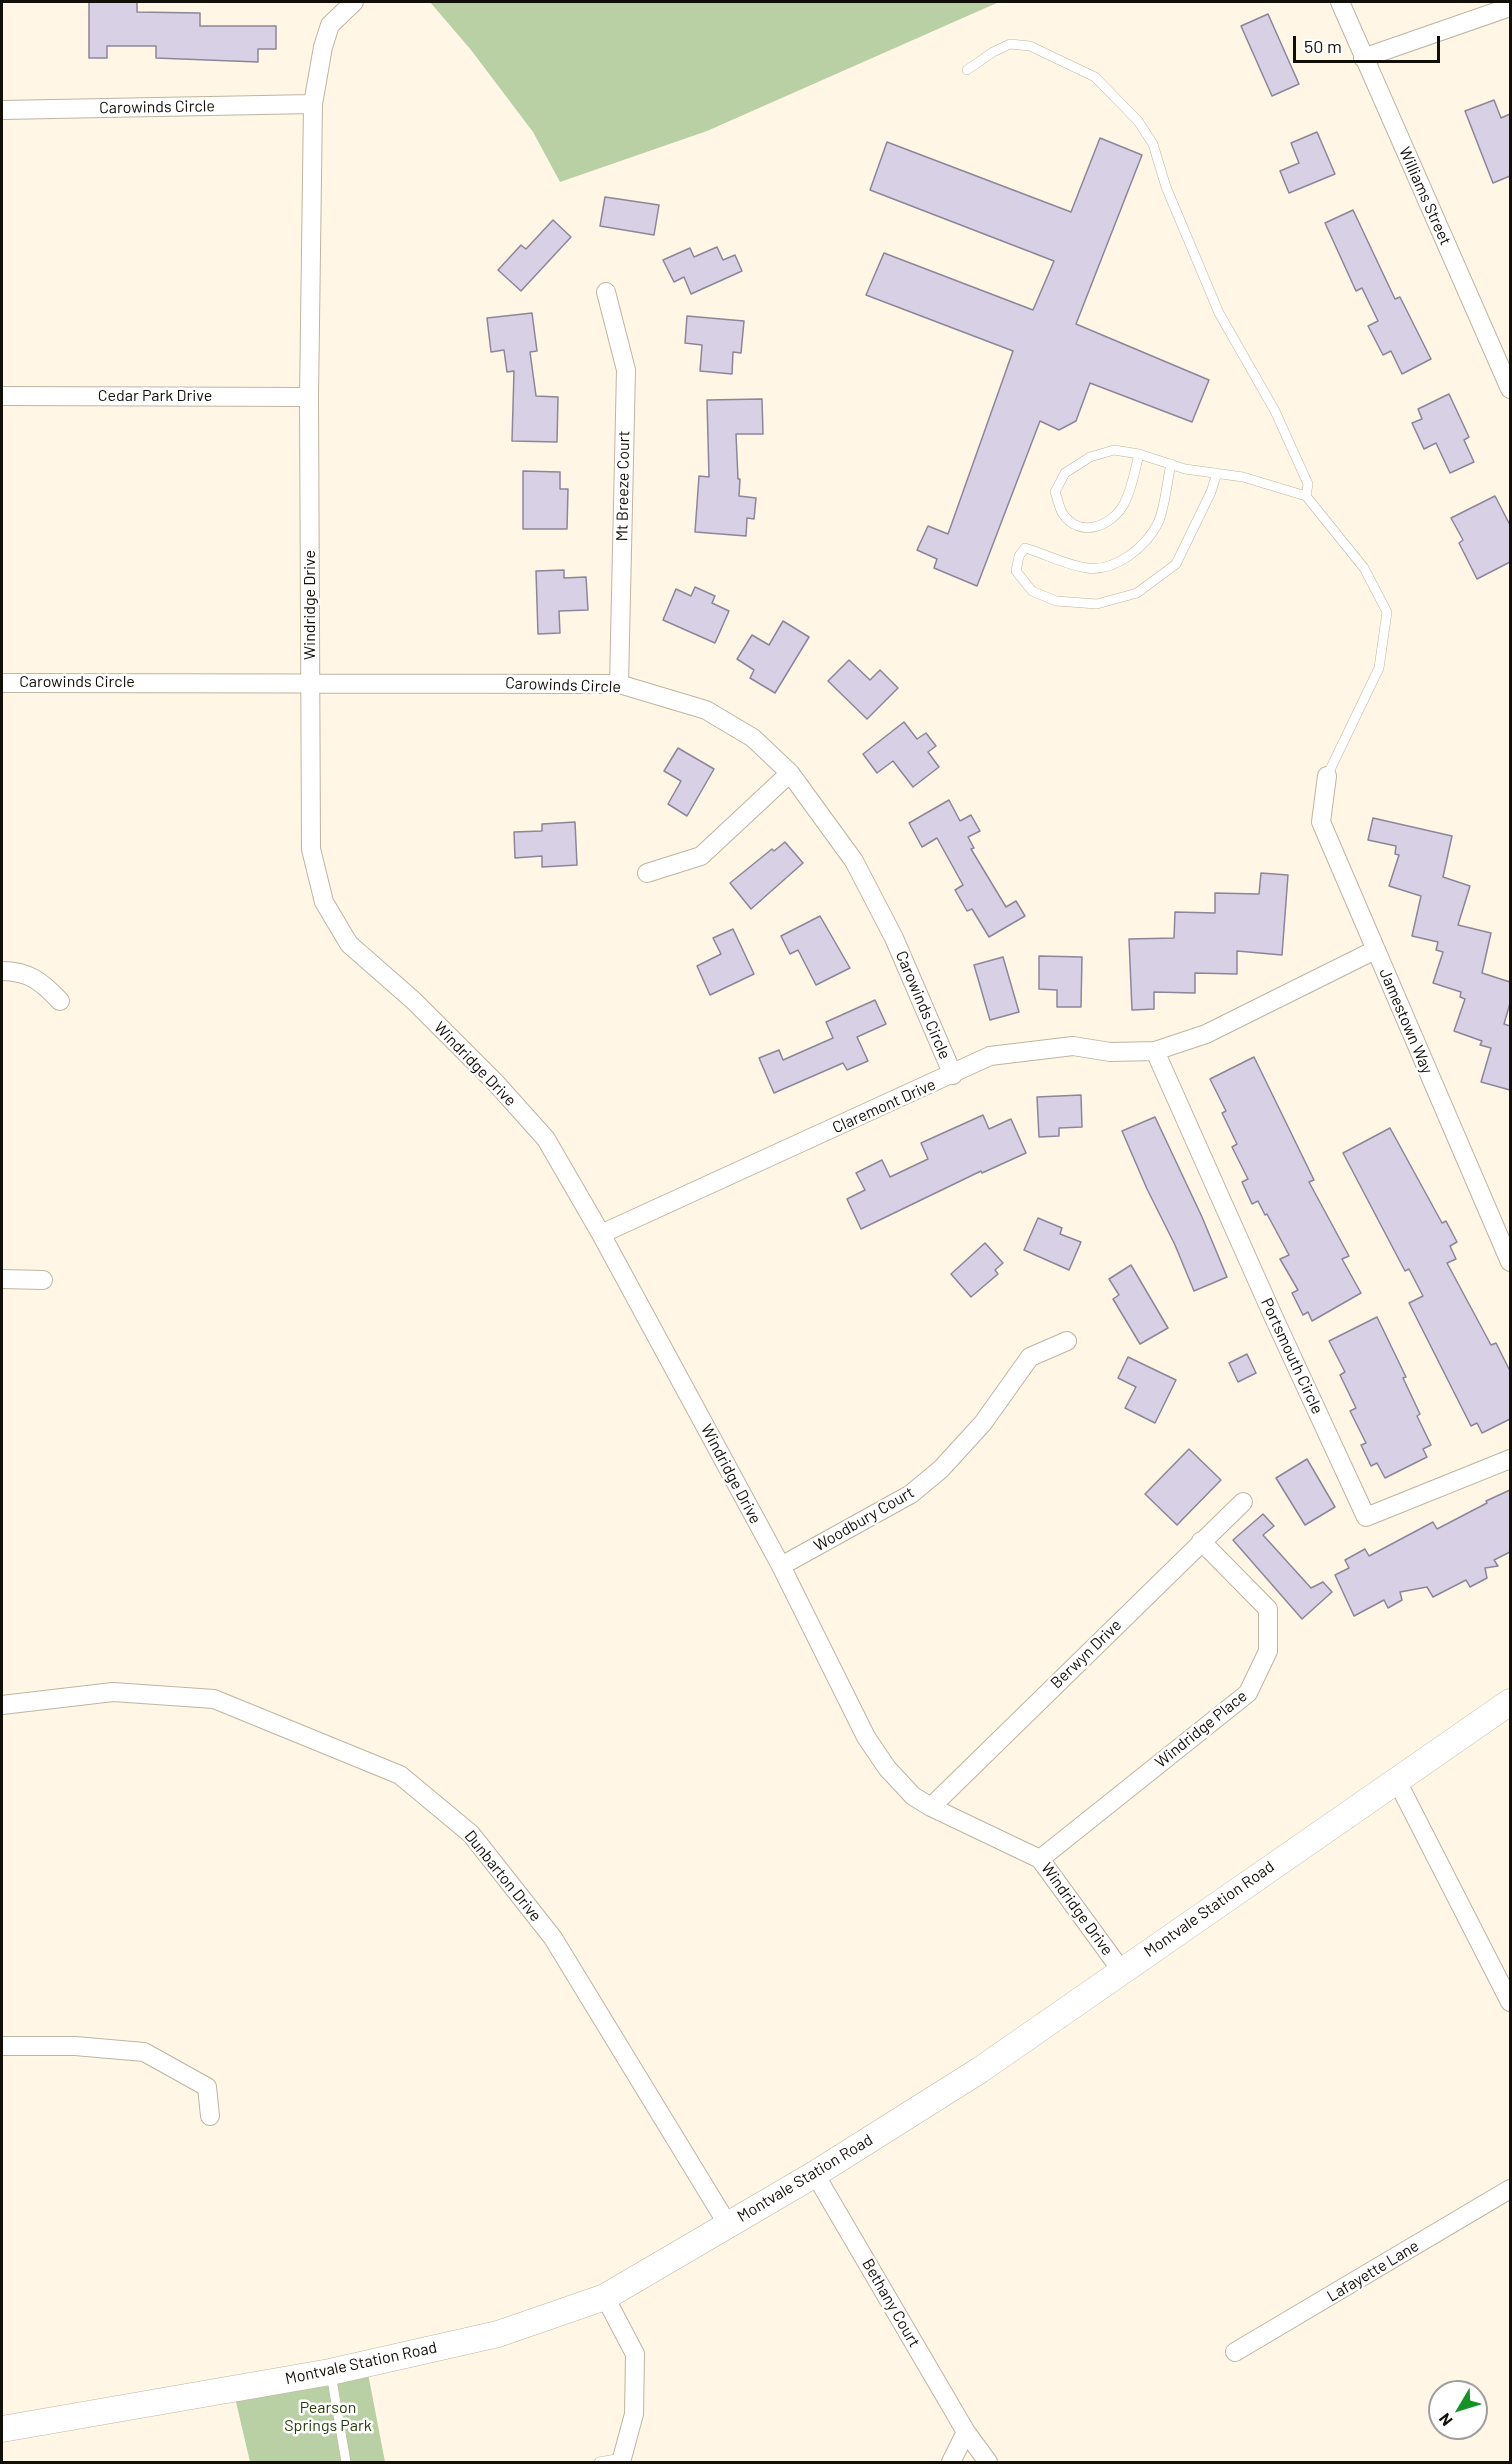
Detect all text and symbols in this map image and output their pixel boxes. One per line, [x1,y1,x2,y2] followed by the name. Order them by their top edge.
[1296,24,1443,62] scale bar
[1304,35,1342,57] text: 50 m
[99,96,215,118] street label: Carowinds Circle
[1395,144,1455,248] street label: Williams Street
[98,386,212,406] street label: Cedar Park Drive
[612,430,634,542] street label: Mt Breeze Court
[300,550,320,660] street label: Windridge Drive
[19,672,135,692] street label: Carowinds Circle
[505,673,621,697] street label: Carowinds Circle
[892,948,954,1062] street label: Carowinds Circle
[1375,965,1437,1077] street label: Jamestown Way
[430,1018,520,1110] street label: Windridge Drive
[829,1075,939,1137] street label: Claremont Drive
[1257,1295,1327,1417] street label: Portsmouth Circle
[697,1421,765,1527] street label: Windridge Drive
[811,1483,917,1555] street label: Woodbury Court
[1047,1615,1125,1693] street label: Berwyn Drive
[1151,1686,1251,1772] street label: Windridge Place
[460,1827,546,1925] street label: Dunbarton Drive
[1140,1857,1278,1961] street label: Montvale Station Road
[1037,1859,1117,1959] street label: Windridge Drive
[734,2130,876,2226] street label: Montvale Station Road
[1324,2236,1422,2306] street label: Lafayette Lane
[858,2255,924,2351] street label: Bethany Court
[283,2338,439,2388] street label: Montvale Station Road
[1428,2380,1488,2440] north arrow
[284,2398,372,2436] park label: Pearson Springs Park
[1434,2410,1456,2430] text: N

